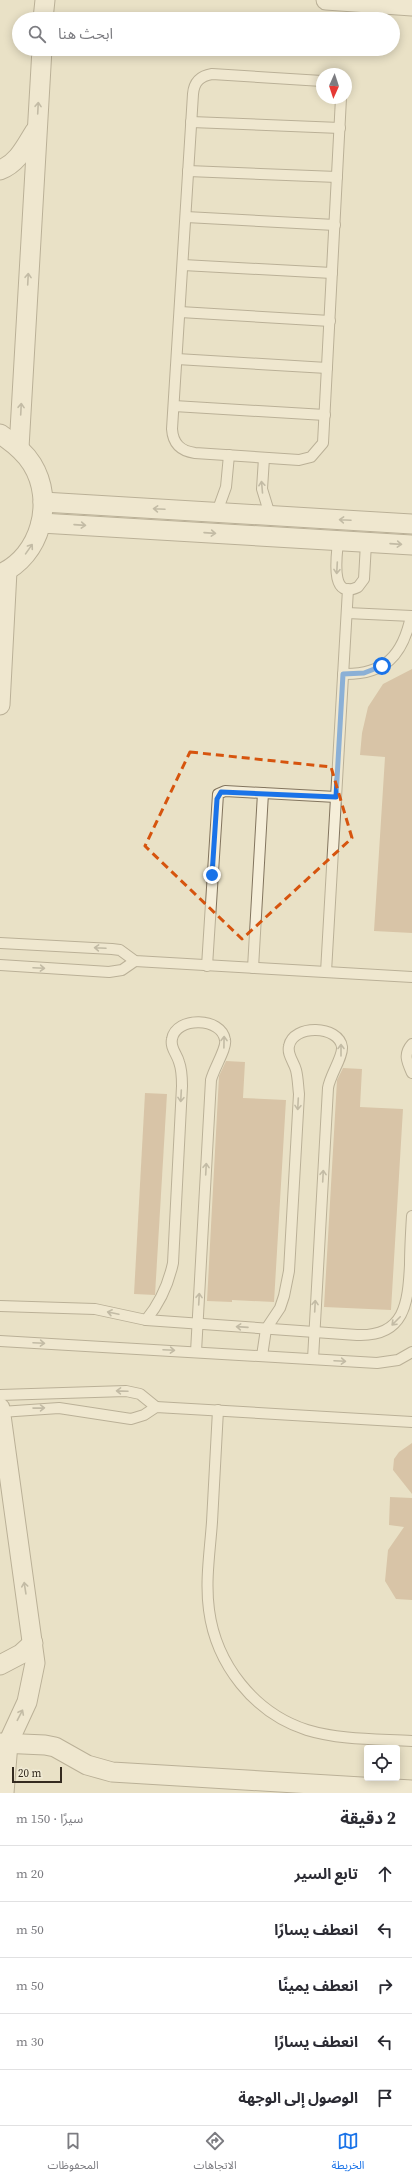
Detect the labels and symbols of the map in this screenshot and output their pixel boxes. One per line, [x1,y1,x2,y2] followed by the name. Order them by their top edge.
[316,68,352,104] north arrow
[34,102,42,115] one-way arrow
[25,273,32,286] one-way arrow
[18,403,25,416] one-way arrow
[259,481,266,494] one-way arrow
[153,505,166,513] one-way arrow
[339,516,352,524] one-way arrow
[73,521,86,529] one-way arrow
[203,529,216,537] one-way arrow
[389,541,402,548] one-way arrow
[25,544,33,555] one-way arrow
[333,561,340,574] one-way arrow
[373,657,391,675] route start
[203,866,221,884] route end
[94,945,107,952] one-way arrow
[32,964,45,971] one-way arrow
[220,1036,228,1049] one-way arrow
[337,1043,345,1056] one-way arrow
[178,1089,185,1102] one-way arrow
[294,1097,302,1110] one-way arrow
[203,1163,210,1176] one-way arrow
[319,1170,326,1183] one-way arrow
[195,1293,202,1306] one-way arrow
[312,1300,319,1313] one-way arrow
[107,1309,120,1317] one-way arrow
[391,1316,400,1326] one-way arrow
[236,1324,249,1331] one-way arrow
[32,1339,45,1346] one-way arrow
[162,1347,175,1354] one-way arrow
[333,1357,346,1364] one-way arrow
[116,1387,129,1395] one-way arrow
[32,1405,45,1412] one-way arrow
[21,1582,29,1595] one-way arrow
[17,1709,25,1721] one-way arrow
[12,1765,62,1784] scale bar

